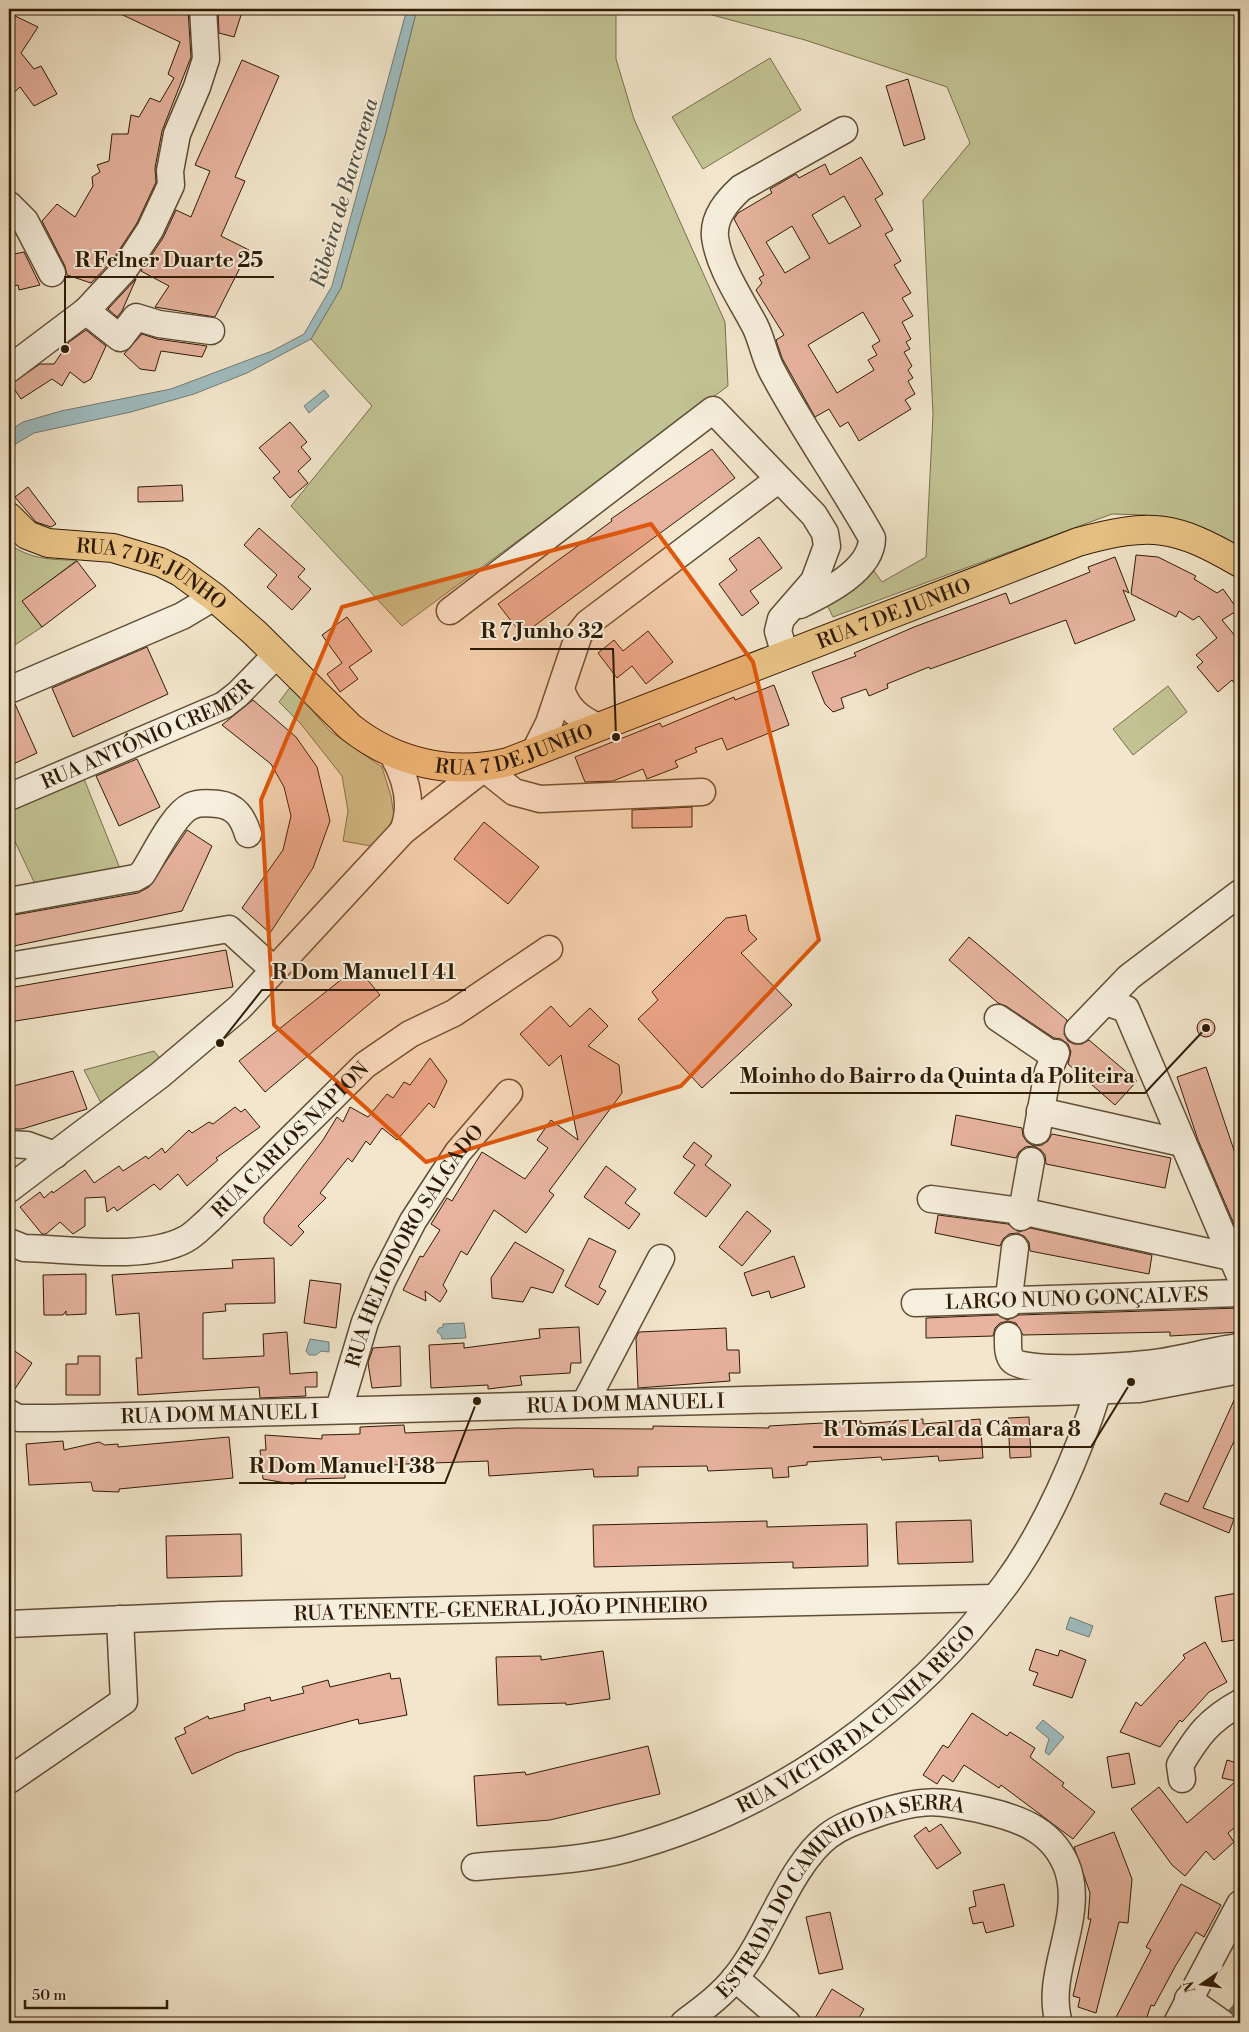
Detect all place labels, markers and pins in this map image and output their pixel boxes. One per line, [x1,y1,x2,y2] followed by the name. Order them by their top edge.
[65,241,274,277] callout: R Felner Duarte 25
[470,613,613,649] callout: R 7 Junho 32
[262,954,466,990] callout: R Dom Manuel I 41
[730,1057,1145,1093] callout: Moinho do Bairro da Quinta da Politeira
[813,1411,1091,1447] callout: R Tomás Leal da Câmara 8
[239,1447,445,1483] callout: R Dom Manuel I 38

